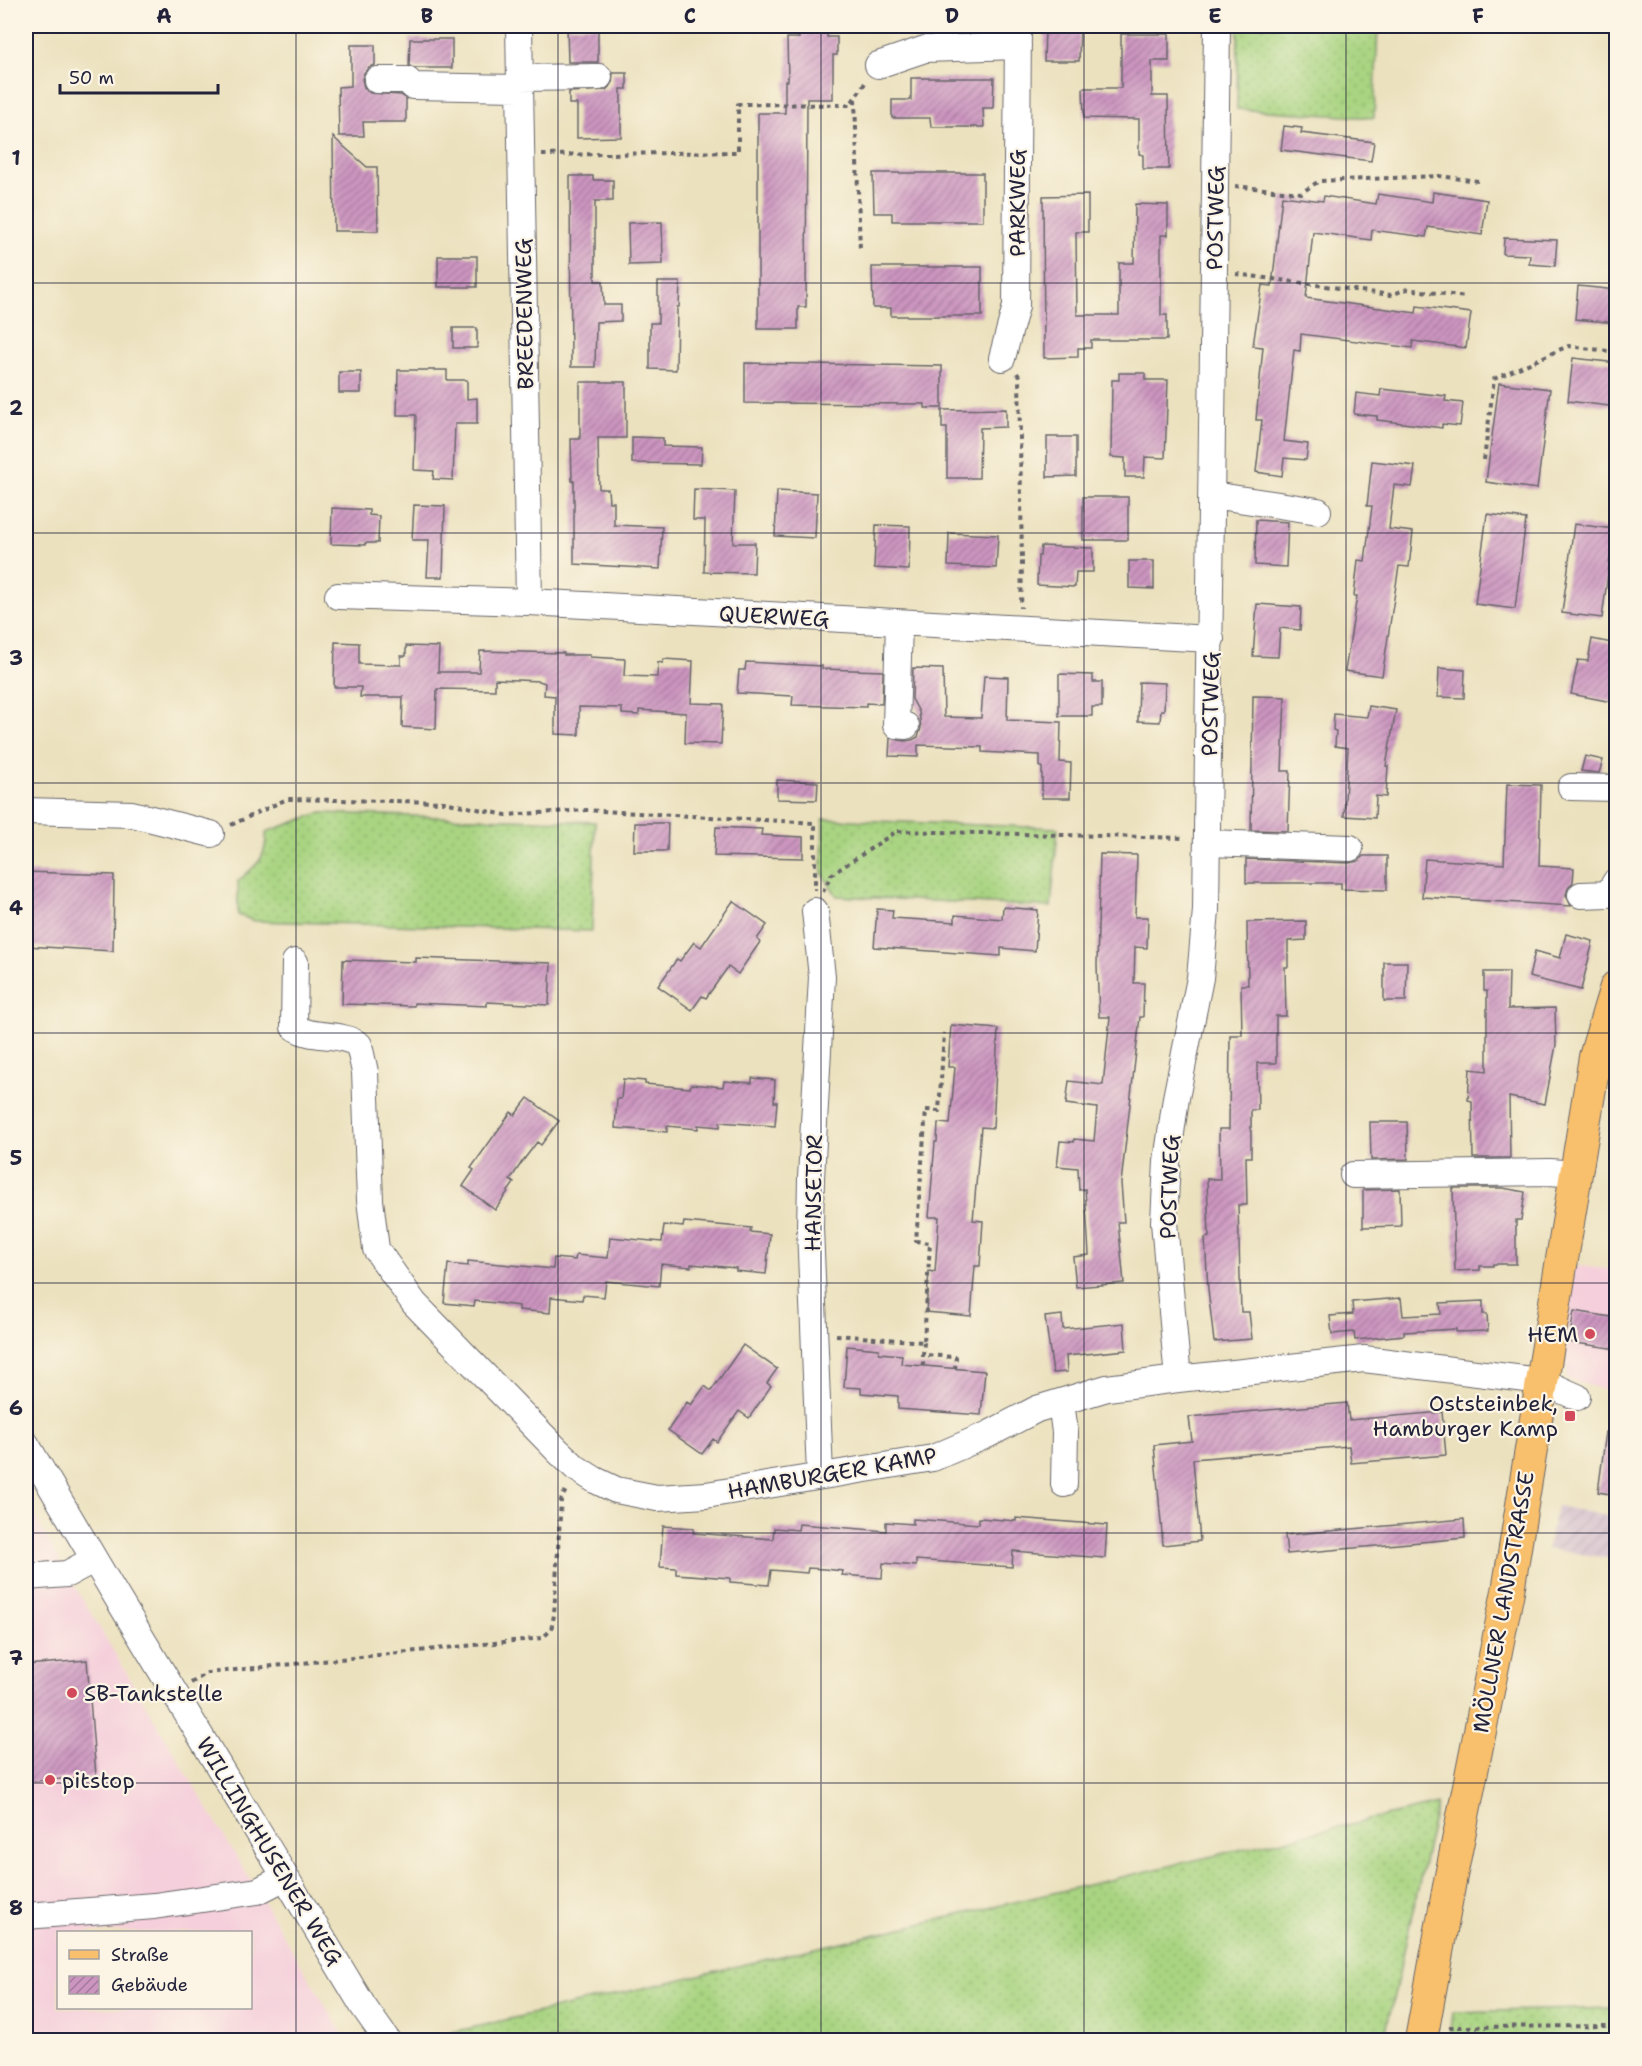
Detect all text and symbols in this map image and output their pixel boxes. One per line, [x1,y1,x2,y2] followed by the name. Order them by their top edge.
[156,3,172,29] text: A
[421,3,433,29] text: B
[684,3,696,29] text: C
[945,3,959,29] text: D
[1208,3,1222,29] text: E
[1472,3,1484,29] text: F
[60,57,218,95] scale bar
[69,66,114,90] text: 50 m
[11,145,21,171] text: 1
[1003,149,1032,257] street label: PARKWEG
[1200,165,1231,271] street label: POSTWEG
[509,238,540,390] street label: BREEDENWEG
[9,395,23,421] text: 2
[718,599,830,634] street label: QUERWEG
[9,645,23,671] text: 3
[1195,651,1226,757] street label: POSTWEG
[9,895,23,921] text: 4
[798,1134,829,1252] street label: HANSETOR
[1153,1134,1186,1240] street label: POSTWEG
[10,1145,22,1171] text: 5
[1527,1320,1578,1349] place label: HEM
[1583,1327,1597,1341] marker: HEM
[1373,1389,1558,1443] place label: Oststeinbek, Hamburger Kamp
[9,1395,23,1421] text: 6
[1563,1409,1577,1423] marker: Oststeinbek, Hamburger Kamp
[725,1441,939,1506] street label: HAMBURGER KAMP
[1466,1469,1541,1735] street label: MÖLLNER LANDSTRASSE
[9,1645,23,1671] text: 7
[84,1679,223,1708] place label: SB-Tankstelle
[65,1686,79,1700] marker: SB-Tankstelle
[190,1732,350,1971] street label: WILLINGHUSENER WEG
[62,1766,135,1795] place label: pitstop
[43,1773,57,1787] marker: pitstop
[9,1895,23,1921] text: 8
[57,1931,252,2009] legend
[111,1943,169,1967] text: Straße
[111,1973,188,1997] text: Gebäude

